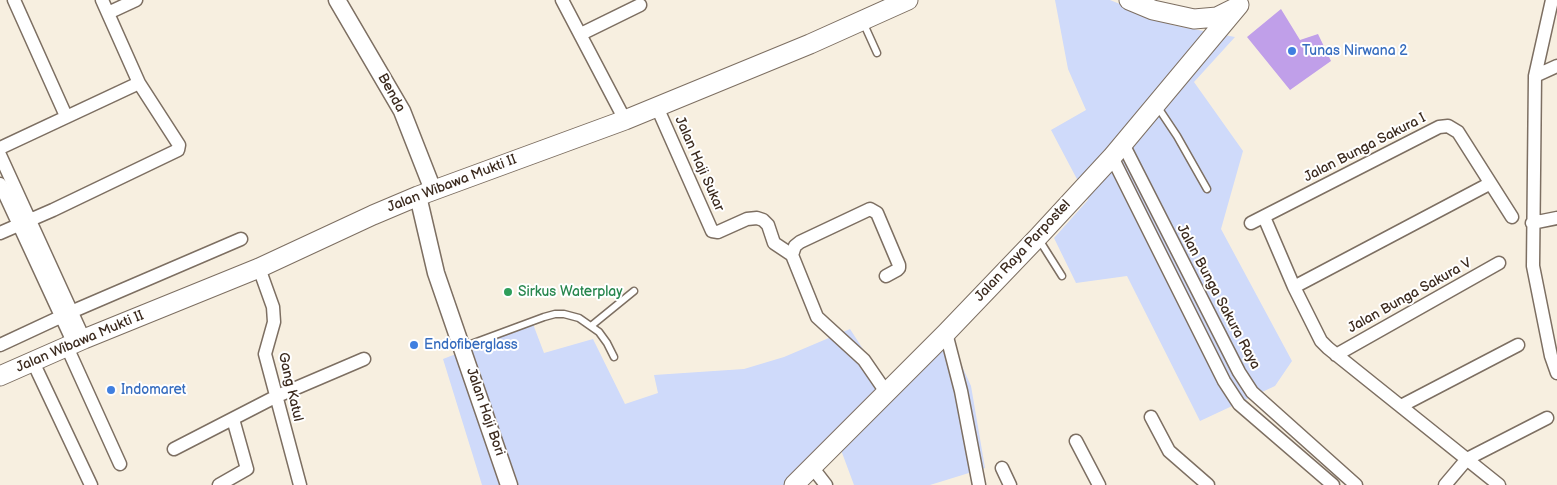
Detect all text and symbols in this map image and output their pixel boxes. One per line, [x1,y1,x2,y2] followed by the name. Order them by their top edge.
[1302,43,1408,59] place label: Tunas Nirwana 2
[1286,45,1298,57] marker: Tunas Nirwana 2
[374,71,408,115] street label: Benda
[1301,110,1429,186] street label: Jalan Bunga Sakura I
[671,114,727,214] street label: Jalan Haji Sukar
[385,152,519,216] street label: Jalan Wibawa Mukti II
[972,197,1074,305] street label: Jalan Raya Parpostel
[1173,222,1263,372] street label: Jalan Bunga Sakura Raya
[1345,255,1475,337] street label: Jalan Bunga Sakura V
[518,284,623,300] place label: Sirkus Waterplay
[502,286,514,298] marker: Sirkus Waterplay
[14,308,146,376] street label: Jalan Wibawa Mukti II
[424,337,518,353] place label: Endofiberglass
[408,339,420,351] marker: Endofiberglass
[274,351,306,423] street label: Gang Katul
[462,366,508,458] street label: Jalan Haji Bori
[121,382,186,398] place label: Indomaret
[105,384,117,396] marker: Indomaret

